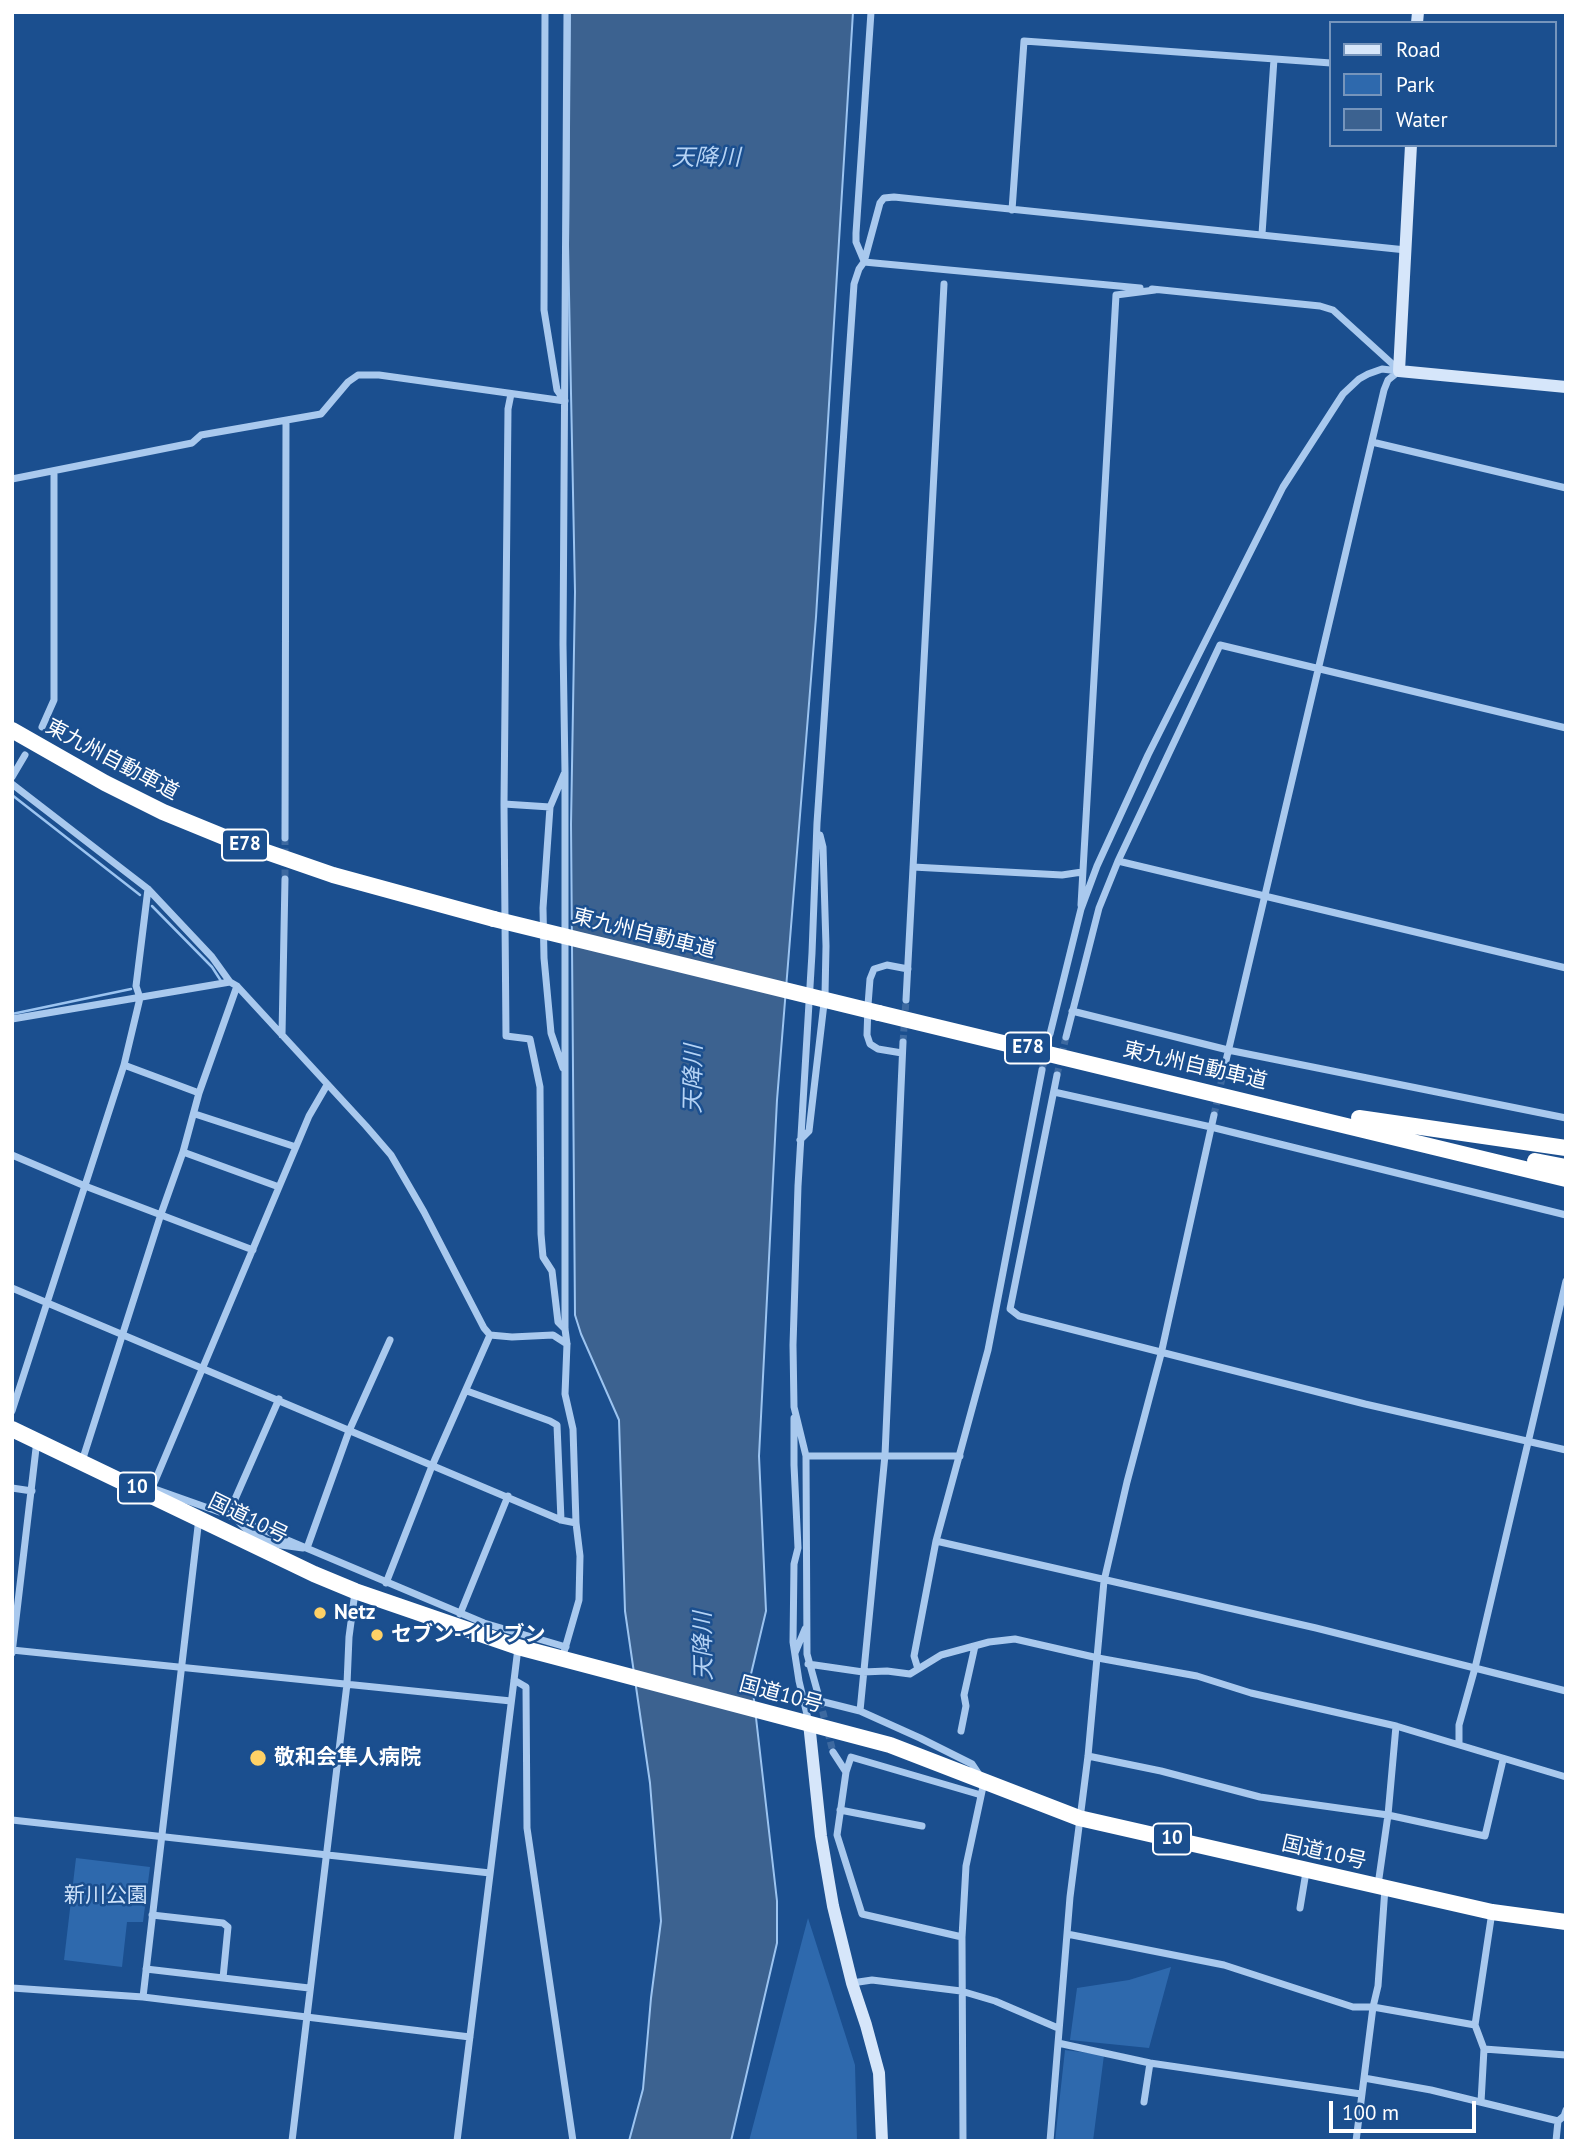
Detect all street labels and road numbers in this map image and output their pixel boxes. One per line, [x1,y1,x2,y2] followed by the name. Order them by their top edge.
[41,714,183,806] street label: 東九州自動車道
[222,830,268,860] road number: E78
[570,904,718,964] street label: 東九州自動車道
[1005,1032,1051,1064] road number: E78
[1121,1037,1269,1095] street label: 東九州自動車道
[118,1472,156,1504] road number: 10
[204,1489,292,1549] street label: 国道10号
[736,1672,826,1718] street label: 国道10号
[1153,1824,1191,1854] road number: 10
[1279,1831,1369,1875] street label: 国道10号

